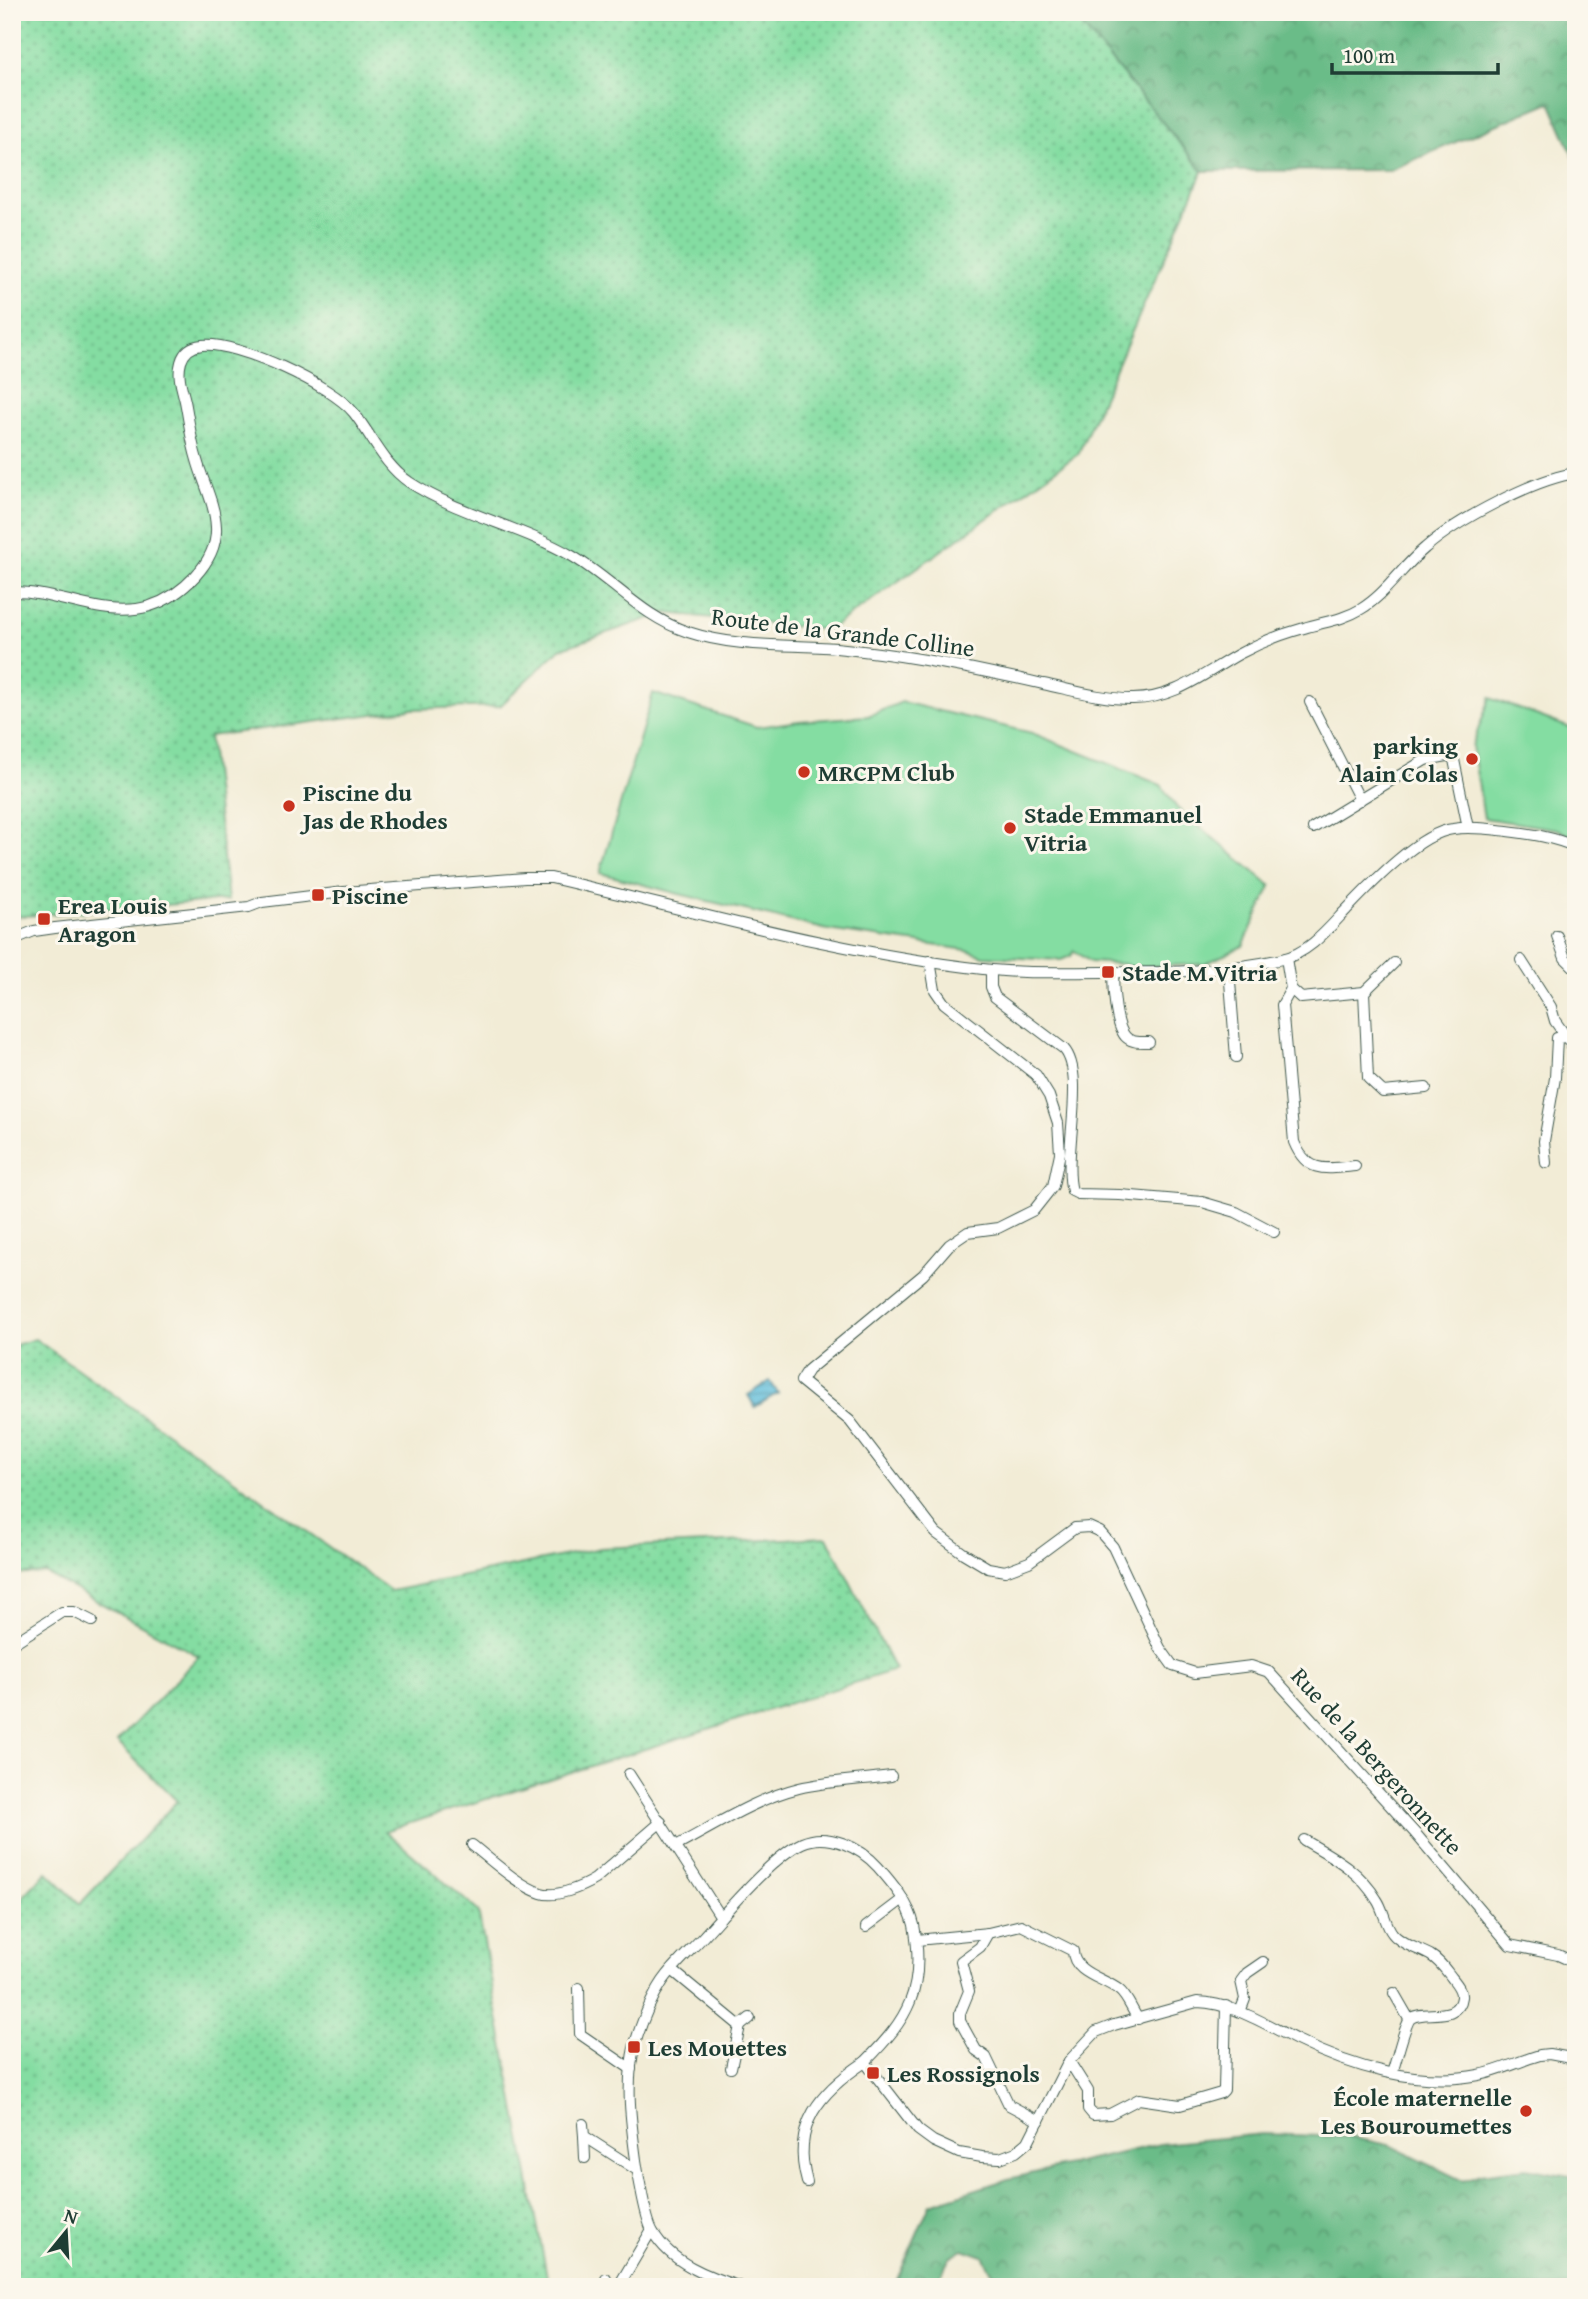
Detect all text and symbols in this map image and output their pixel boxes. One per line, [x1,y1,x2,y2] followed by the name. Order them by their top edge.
[1332,32,1499,76] scale bar
[1343,40,1395,71] text: 100 m
[709,598,977,666] street label: Route de la Grande Colline
[1340,728,1458,791] place label: parking Alain Colas
[1464,751,1480,767] marker: parking Alain Colas
[818,755,955,790] place label: MRCPM Club
[796,764,812,780] marker: MRCPM Club
[299,775,448,838] place label: Piscine du Jas de Rhodes
[1024,797,1203,860] place label: Stade Emmanuel Vitria
[281,798,297,814] marker: Piscine du Jas de Rhodes
[1002,820,1018,836] marker: Stade Emmanuel Vitria
[332,878,408,913] place label: Piscine
[310,887,326,903] marker: Piscine
[58,888,168,951] place label: Erea Louis Aragon
[36,911,52,927] marker: Erea Louis Aragon
[1122,955,1278,990] place label: Stade M.Vitria
[1100,964,1116,980] marker: Stade M.Vitria
[1283,1659,1471,1863] street label: Rue de la Bergeronnette
[648,2030,787,2065] place label: Les Mouettes
[626,2039,642,2055] marker: Les Mouettes
[887,2056,1040,2091] place label: Les Rossignols
[865,2065,881,2081] marker: Les Rossignols
[1321,2080,1512,2143] place label: École maternelle Les Bouroumettes
[1518,2103,1534,2119] marker: École maternelle Les Bouroumettes
[32,2198,102,2268] north arrow
[61,2201,82,2231] text: N

